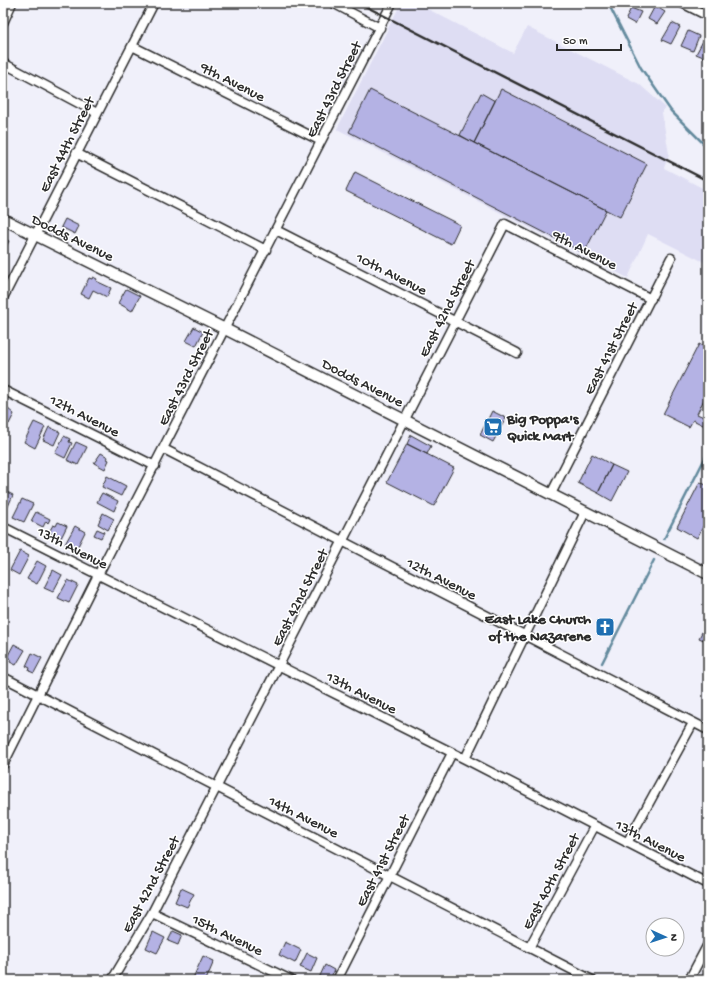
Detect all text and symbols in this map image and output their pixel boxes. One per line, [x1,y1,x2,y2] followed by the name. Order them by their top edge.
[557,26,621,52] scale bar
[563,35,588,49] text: 50 m
[303,37,368,141] street label: East 43rd Street
[196,58,268,107] street label: 9th Avenue
[36,92,100,196] street label: East 44th Street
[27,211,116,267] street label: Dodds Avenue
[548,226,620,275] street label: 9th Avenue
[352,249,430,300] street label: 10th Avenue
[416,256,481,361] street label: East 42nd Street
[581,298,644,398] street label: East 41st Street
[155,325,220,429] street label: East 43rd Street
[317,355,406,412] street label: Dodds Avenue
[45,391,122,442] street label: 12th Avenue
[506,411,580,446] place label: Big Poppa's Quick Mart
[482,416,504,438] supermarket icon: Big Poppa's Quick Mart
[33,523,111,574] street label: 13th Avenue
[269,545,334,650] street label: East 42nd Street
[402,554,479,605] street label: 12th Avenue
[485,611,592,646] place label: East Lake Church of the Nazarene
[594,616,616,638] church icon: East Lake Church of the Nazarene
[322,668,400,719] street label: 13th Avenue
[264,792,341,843] street label: 14th Avenue
[353,810,416,910] street label: East 41st Street
[611,816,689,867] street label: 13th Avenue
[519,829,586,933] street label: East 40th Street
[119,832,186,936] street label: East 42nd Street
[188,910,266,961] street label: 15th Avenue
[645,917,685,957] north arrow
[667,934,679,941] text: N

